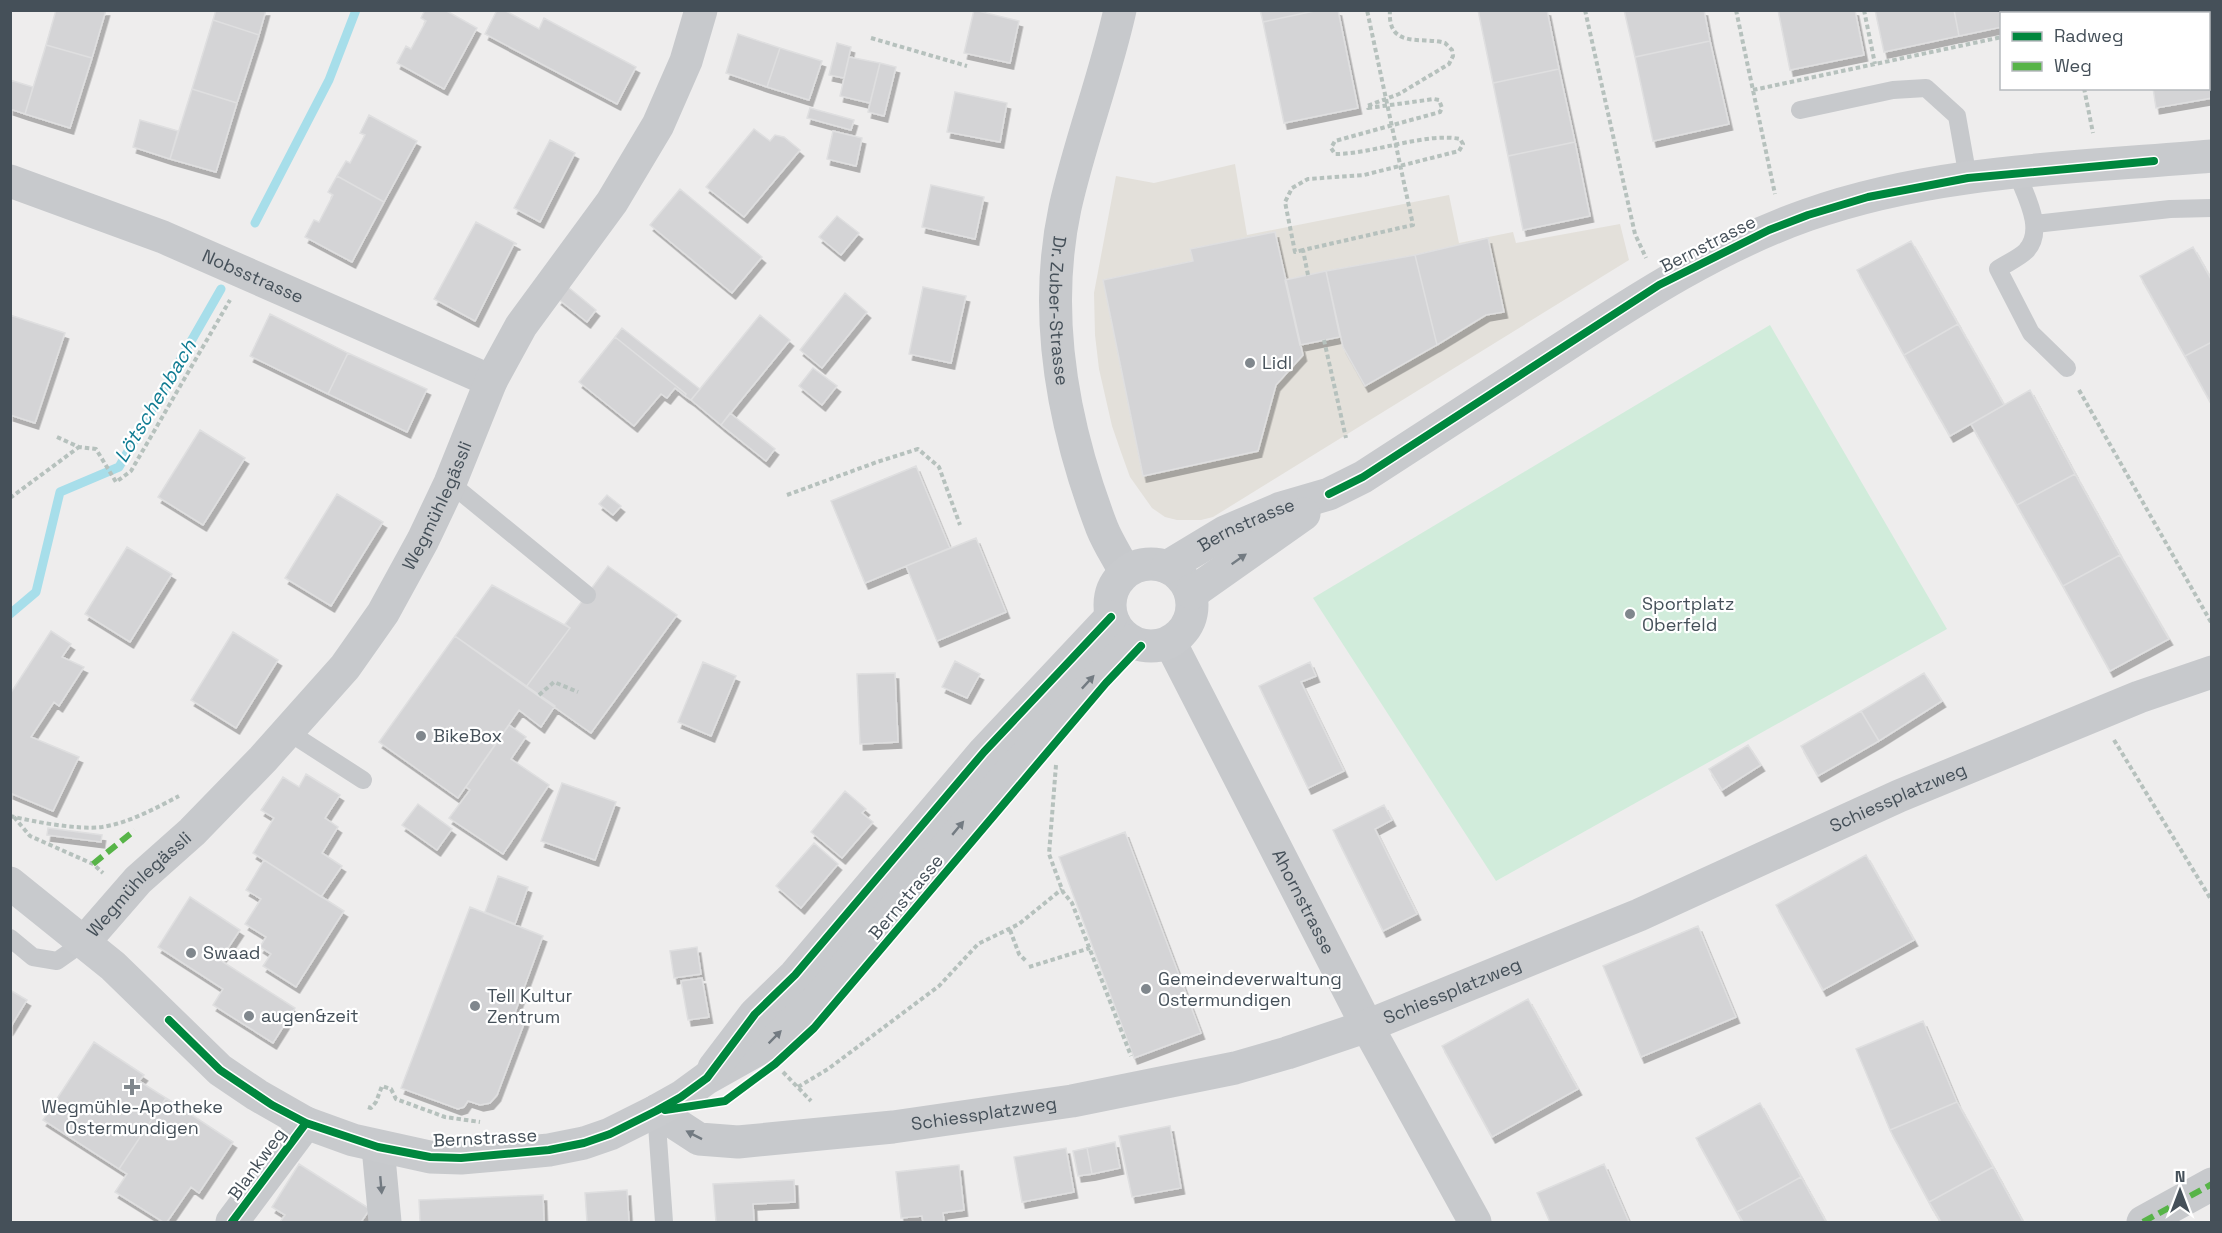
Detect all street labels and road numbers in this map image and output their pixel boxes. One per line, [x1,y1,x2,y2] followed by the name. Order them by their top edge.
[1656,210,1759,277] street label: Bernstrasse
[1044,235,1074,387] street label: Dr. Zuber-Strasse
[199,244,307,308] street label: Nobsstrasse
[397,438,477,574] street label: Wegmühlegässli
[1193,493,1297,557] street label: Bernstrasse
[1826,758,1970,837] street label: Schiessplatzweg
[82,826,196,942] street label: Wegmühlegässli
[1267,845,1340,958] street label: Ahornstrasse
[863,849,948,944] street label: Bernstrasse
[1380,952,1524,1029] street label: Schiessplatzweg
[909,1091,1058,1135] street label: Schiessplatzweg
[223,1123,291,1204] street label: Blankweg
[432,1123,538,1152] street label: Bernstrasse

